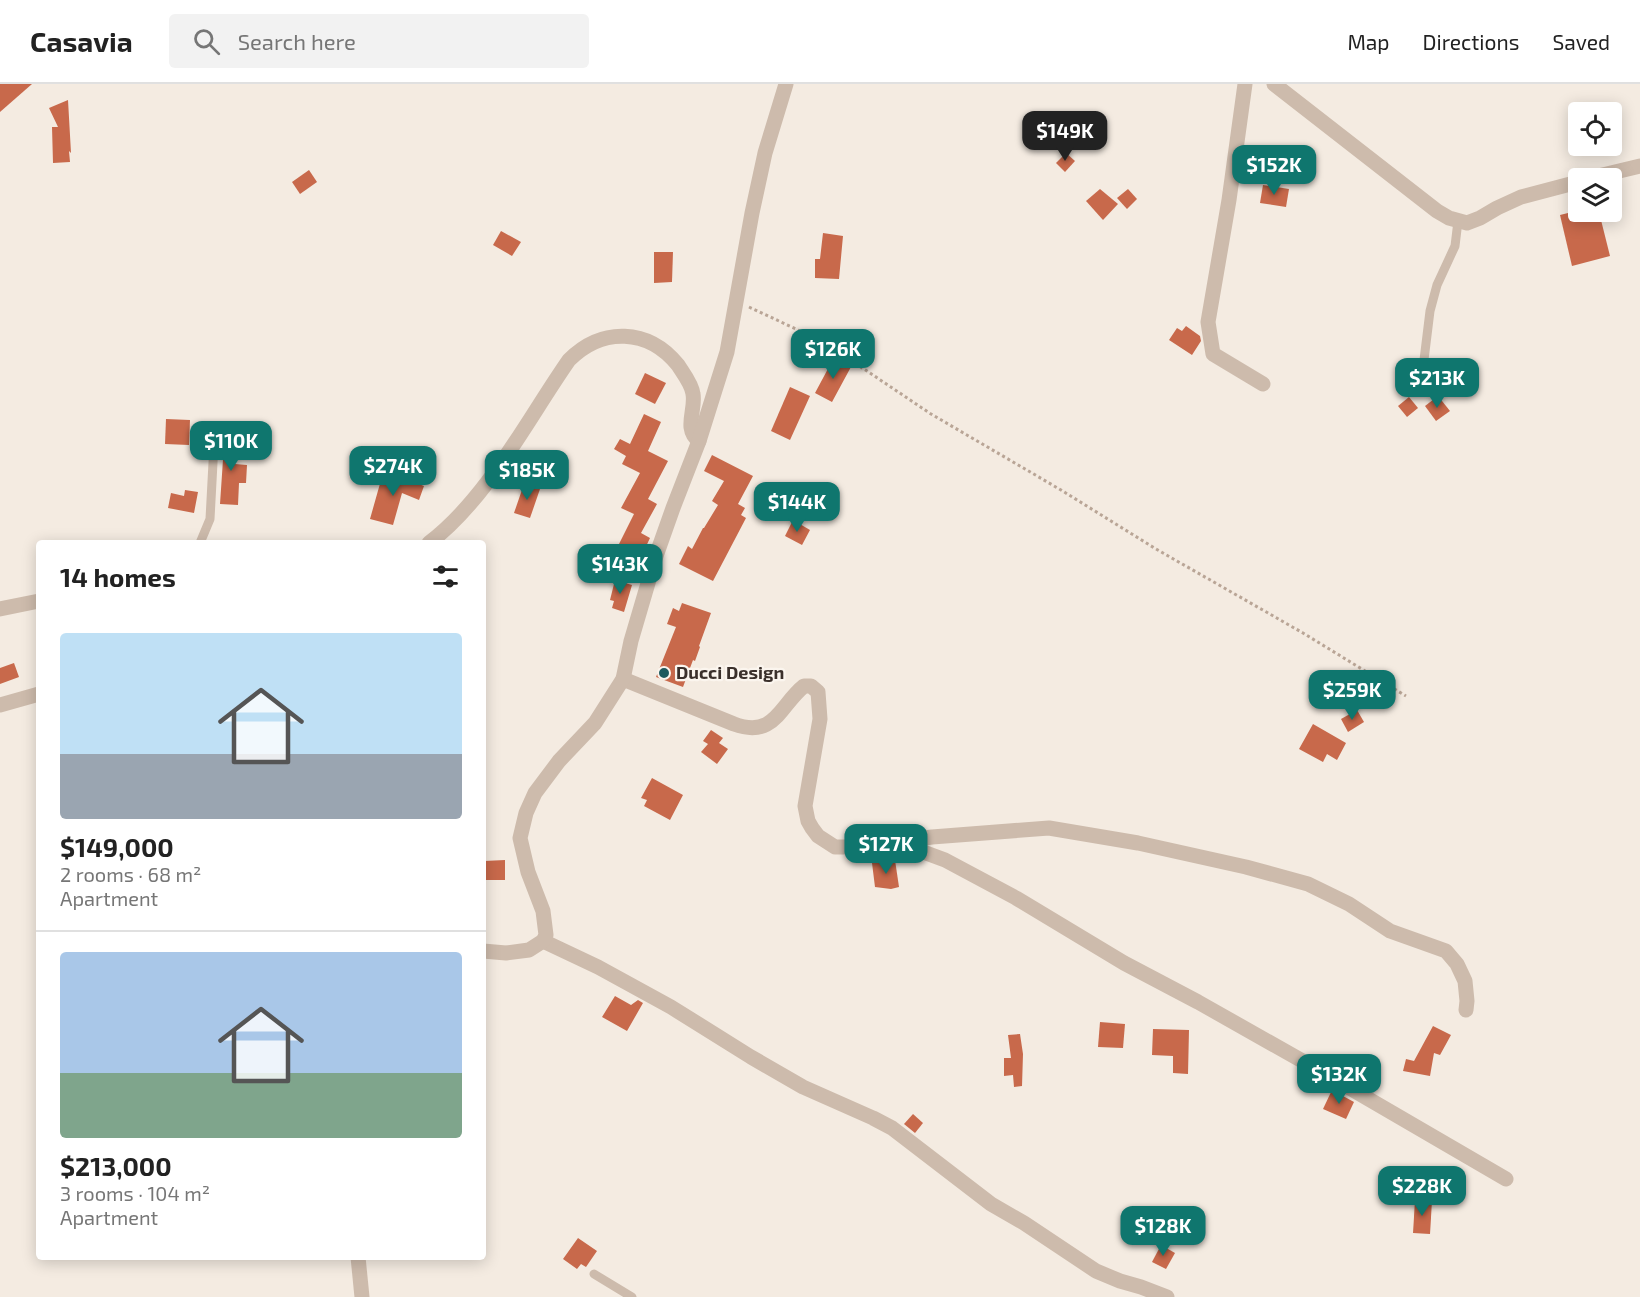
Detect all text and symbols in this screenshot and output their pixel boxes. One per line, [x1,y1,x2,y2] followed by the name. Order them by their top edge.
[169,14,589,68] search box
[30,24,133,58] text: Casavia
[190,25,223,58] icon: search
[238,28,356,54] text: Search here
[1347,29,1390,54] text: Map
[1423,29,1519,54] text: Directions
[1552,29,1610,54] text: Saved
[1568,102,1622,222] map controls
[1568,102,1622,156] button: locate
[1023,111,1107,162] pin: $149K
[1036,118,1094,142] text: $149K
[1232,145,1316,196] pin: $152K
[1246,152,1302,176] text: $152K
[1568,168,1622,222] button: layers
[791,329,875,380] pin: $126K
[805,336,861,360] text: $126K
[1395,358,1479,409] pin: $213K
[1409,365,1465,389] text: $213K
[189,421,273,472] pin: $110K
[204,428,258,452] text: $110K
[351,446,435,497] pin: $274K
[485,450,569,501] pin: $185K
[363,453,423,477] text: $274K
[499,457,555,481] text: $185K
[755,482,839,533] pin: $144K
[768,489,826,513] text: $144K
[578,544,662,595] pin: $143K
[592,551,649,575] text: $143K
[429,560,462,593] icon: filters
[60,561,176,592] text: 14 homes
[676,661,784,683] place label: Ducci Design
[657,666,671,680] marker: Ducci Design
[1310,670,1394,721] pin: $259K
[207,672,315,780] icon: home
[1323,677,1381,701] text: $259K
[844,824,928,875] pin: $127K
[60,831,174,862] text: $149,000
[858,831,914,855] text: $127K
[60,862,201,886] text: 2 rooms · 68 m²
[60,886,158,910] text: Apartment
[207,991,315,1099] icon: home
[1297,1054,1381,1105] pin: $132K
[1311,1061,1367,1085] text: $132K
[60,1150,172,1181] text: $213,000
[1380,1166,1464,1217] pin: $228K
[1392,1173,1452,1197] text: $228K
[60,1181,210,1205] text: 3 rooms · 104 m²
[60,1205,158,1229] text: Apartment
[1121,1206,1205,1257] pin: $128K
[1135,1213,1192,1237] text: $128K

